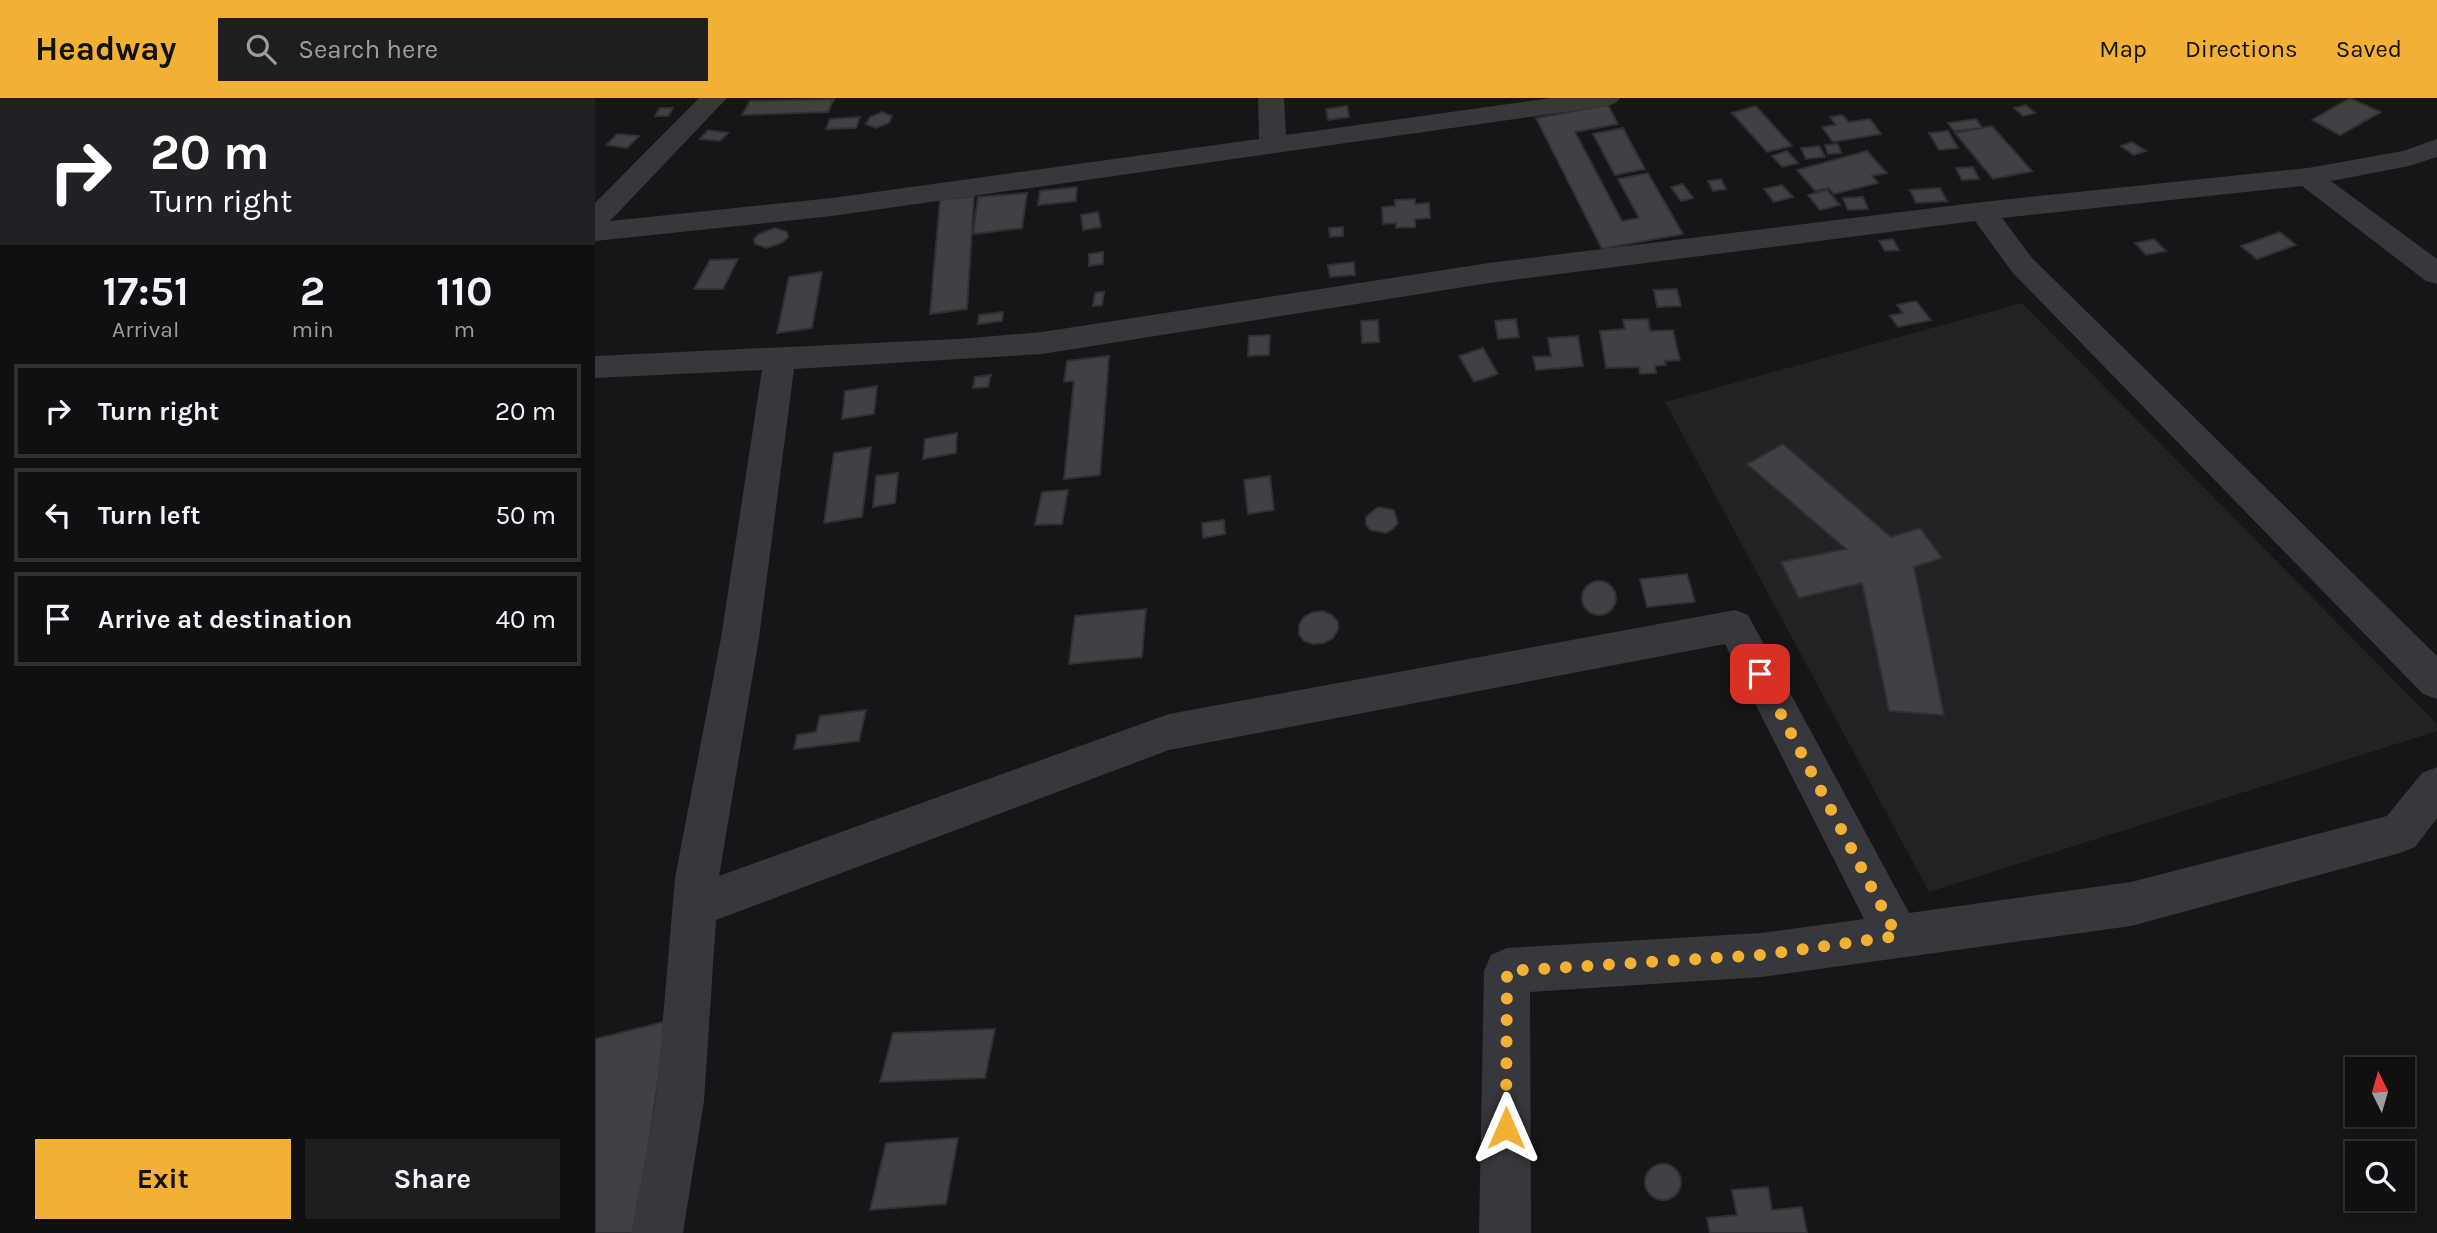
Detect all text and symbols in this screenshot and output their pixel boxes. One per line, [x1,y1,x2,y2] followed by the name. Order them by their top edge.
[218,18,708,81] search box
[35,30,176,68] text: Headway
[242,30,280,68] icon: search
[298,34,438,65] text: Search here
[2099,35,2147,63] text: Map
[2185,35,2298,63] text: Directions
[2336,35,2402,63] text: Saved
[150,124,270,181] text: 20 m
[35,126,126,217] icon: right
[150,183,292,220] text: Turn right
[102,266,189,316] text: 17:51
[300,266,325,316] text: 2
[436,266,493,316] text: 110
[112,316,179,343] text: Arrival
[291,316,334,343] text: min
[454,316,475,343] text: m
[39,392,77,430] icon: right
[98,396,219,427] text: Turn right
[495,396,556,427] text: 20 m
[39,496,77,534] icon: left
[98,500,200,531] text: Turn left
[495,500,556,531] text: 50 m
[39,600,77,638] icon: arrive
[98,604,352,635] text: Arrive at destination
[496,604,556,635] text: 40 m
[1730,644,1790,704] pin
[1741,655,1779,693] icon: arrive
[2345,1057,2415,1127] north arrow
[2345,1057,2415,1211] map controls
[1469,1091,1543,1165] position arrow
[35,1139,291,1219] button: Exit
[305,1139,560,1219] button: Share
[2345,1141,2415,1211] button: search

